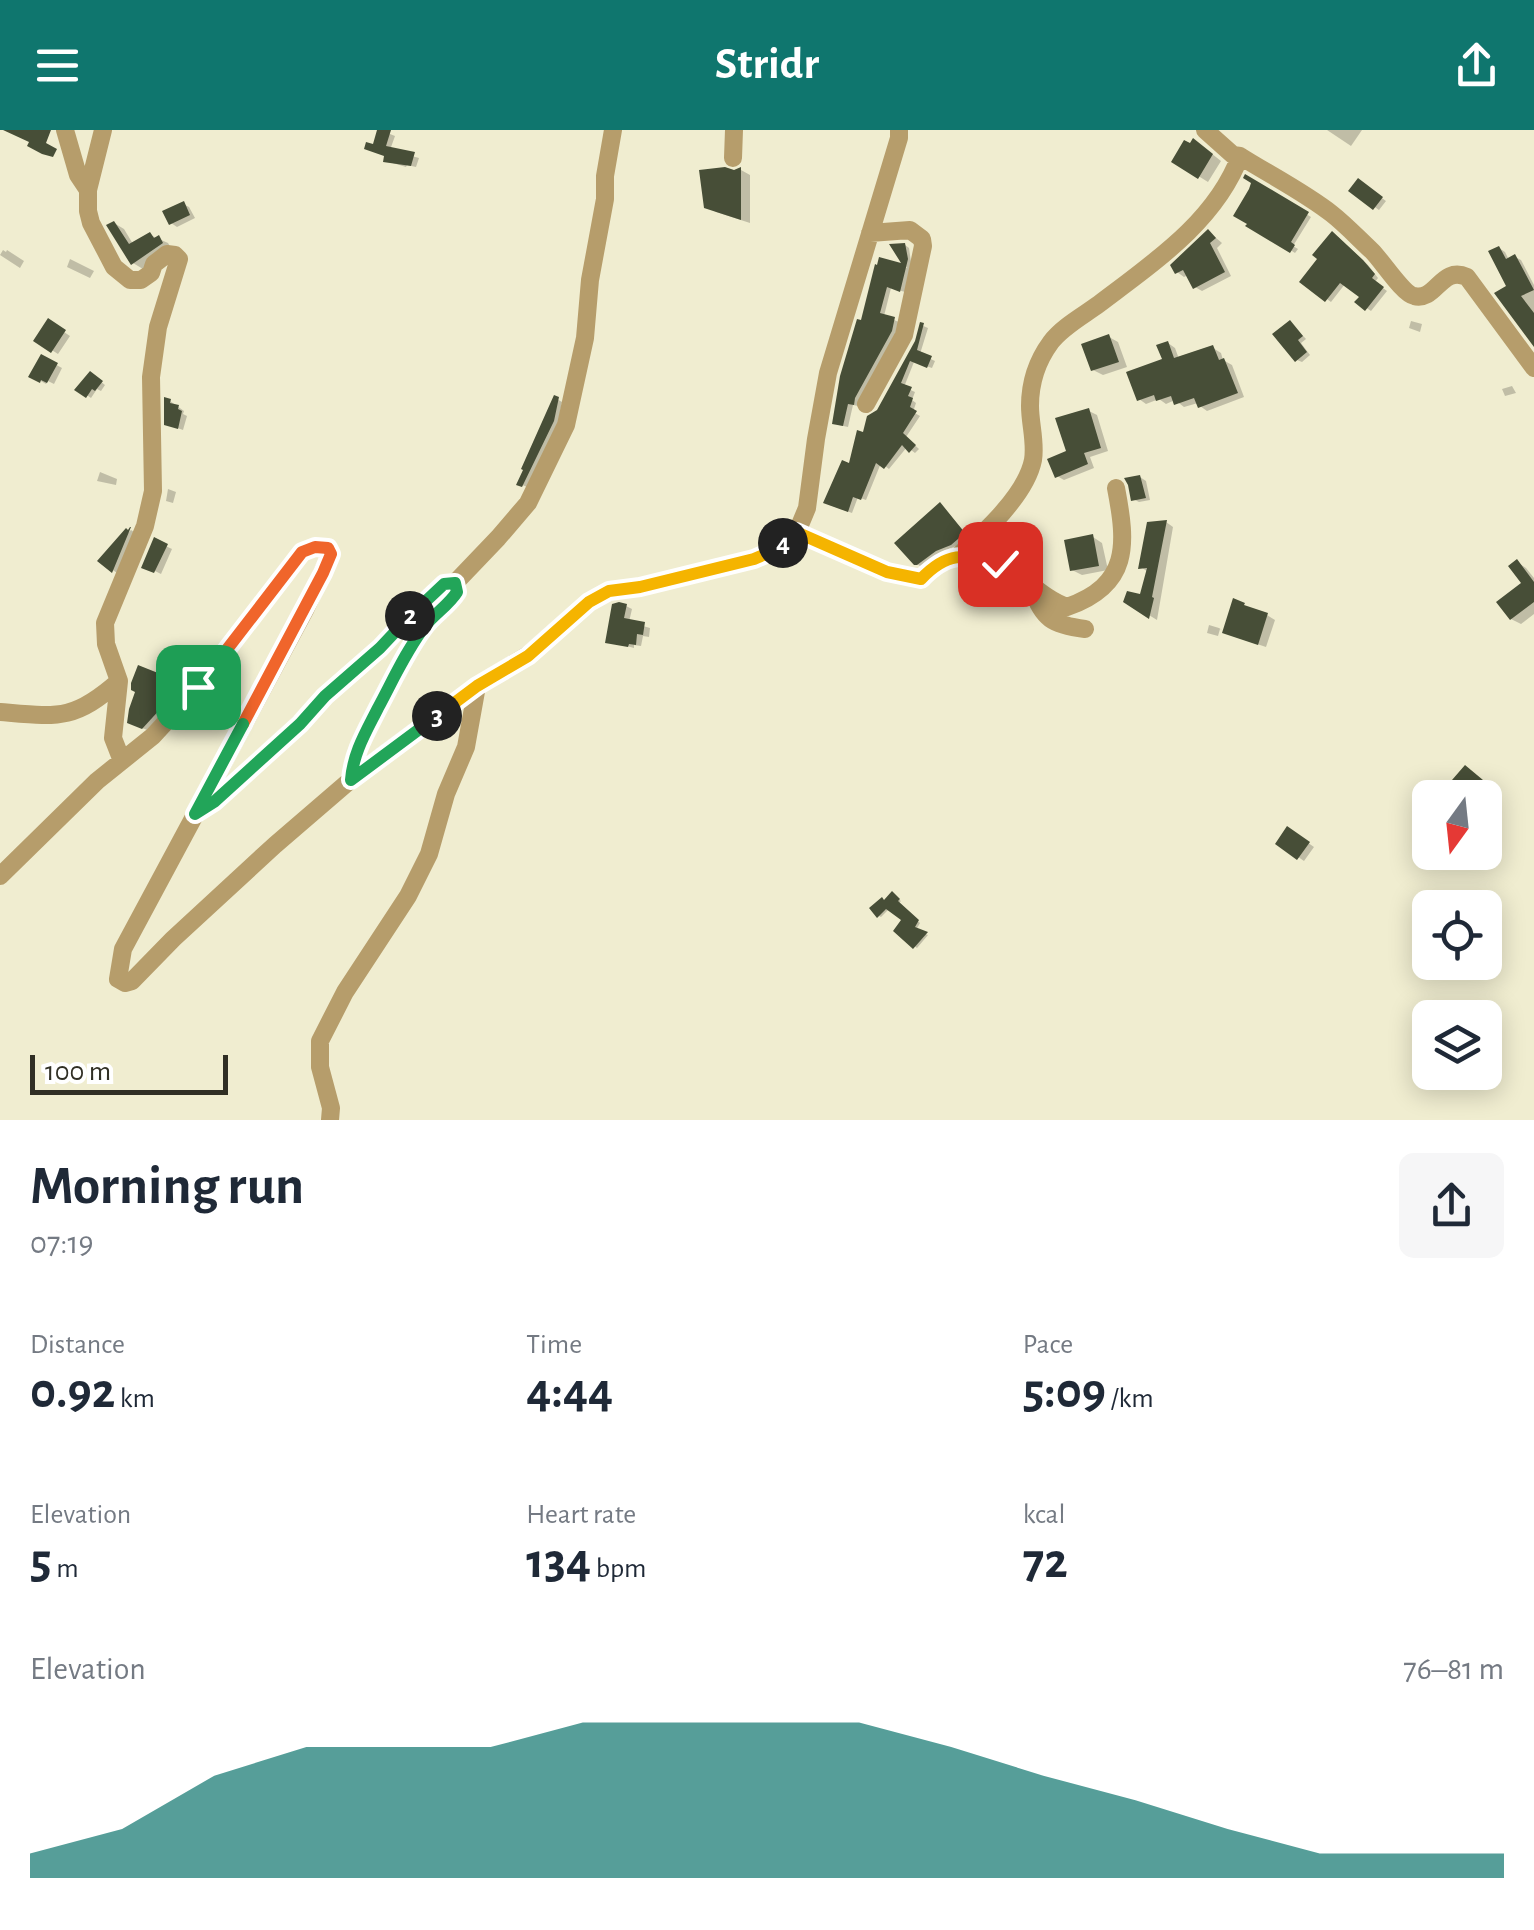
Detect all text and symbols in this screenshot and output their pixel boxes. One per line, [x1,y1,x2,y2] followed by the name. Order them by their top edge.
[30,38,85,93] icon: menu
[1449,38,1504,93] icon: share
[715,42,819,87] text: Stridr
[758,518,808,568] pin: 4
[958,522,1043,607] pin
[776,529,790,557] text: 4
[973,537,1028,592] icon: check
[385,591,435,641] pin: 2
[403,602,417,630] text: 2
[156,645,241,730] pin
[171,660,226,715] icon: arrive
[412,691,462,741] pin: 3
[431,702,443,730] text: 3
[1412,780,1502,870] north arrow
[1412,780,1502,1090] map controls
[1412,890,1502,980] button: locate
[1412,1000,1502,1090] button: layers
[30,1050,228,1094] scale bar
[45,1058,111,1086] text: 100 m
[1399,1153,1504,1258] button: share
[30,1159,304,1214] text: Morning run
[30,1227,94,1259] text: 07:19
[30,1331,125,1359] text: Distance
[526,1331,582,1359] text: Time
[1023,1331,1073,1359] text: Pace
[30,1367,115,1417] text: 0.92
[526,1367,613,1417] text: 4:44
[1023,1367,1106,1417] text: 5:09
[115,1385,155,1413] text: km
[1106,1385,1154,1413] text: /km
[30,1501,131,1529] text: Elevation
[526,1501,636,1529] text: Heart rate
[1023,1501,1065,1529] text: kcal
[30,1537,52,1587] text: 5
[526,1537,591,1587] text: 134
[1023,1537,1068,1587] text: 72
[52,1555,79,1583] text: m
[591,1555,646,1583] text: bpm
[30,1653,146,1685] text: Elevation
[1403,1653,1504,1685] text: 76–81 m

